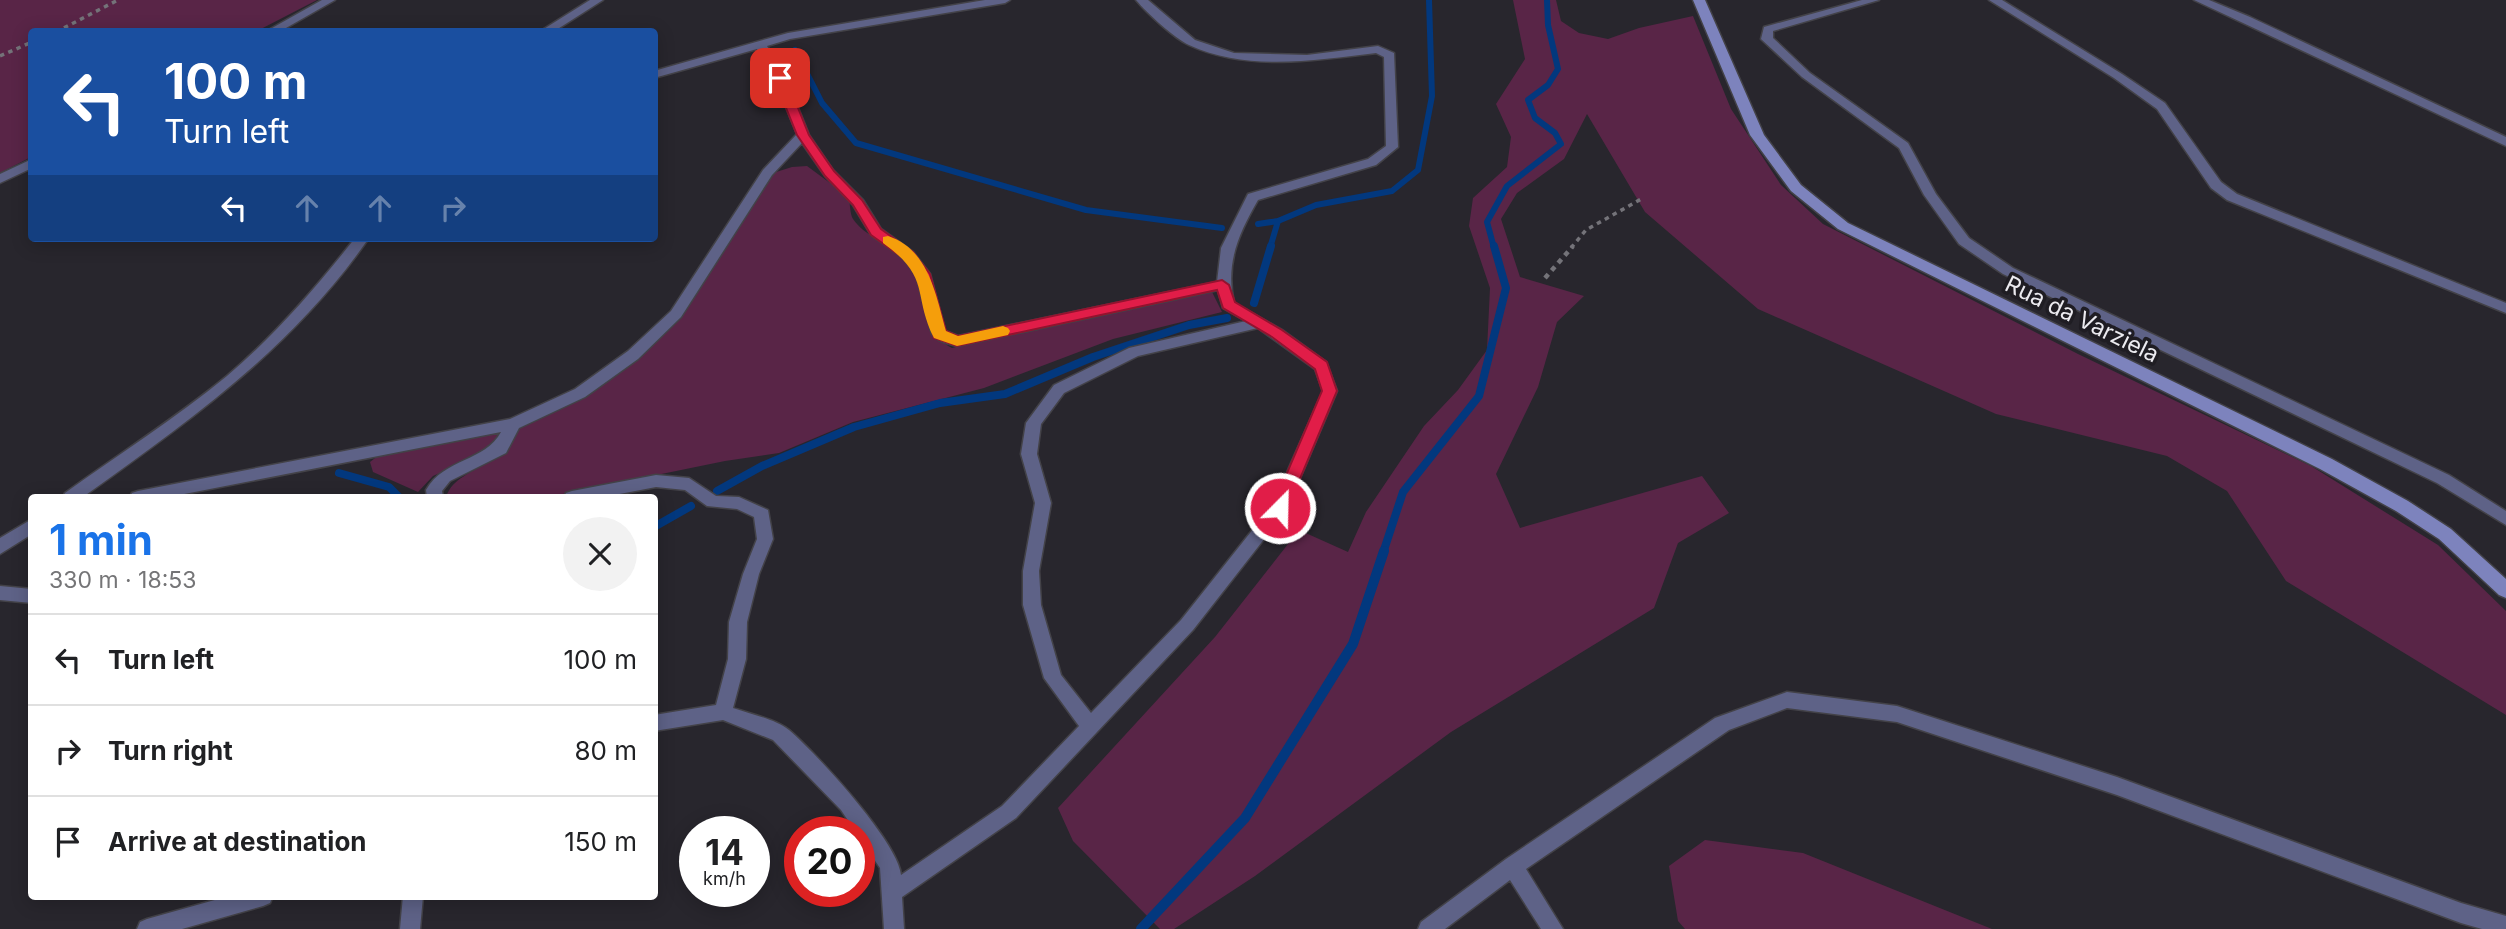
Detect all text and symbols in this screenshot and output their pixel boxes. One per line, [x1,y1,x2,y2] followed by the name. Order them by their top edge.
[750,48,810,108] pin
[164,52,308,111] text: 100 m
[49,56,140,147] icon: left
[761,59,799,97] icon: arrive
[164,112,289,151] text: Turn left
[215,189,253,227] icon: left
[288,189,326,227] icon: ahead
[361,189,399,227] icon: ahead
[434,189,472,227] icon: right
[2000,270,2164,368] street label: Rua da Varziela
[1243,471,1317,545] position arrow
[49,514,153,565] text: 1 min
[563,517,637,591] button: close
[49,566,197,594] text: 330 m · 18:53
[49,641,87,679] icon: left
[108,644,214,675] text: Turn left
[564,644,637,675] text: 100 m
[49,732,87,770] icon: right
[108,735,233,766] text: Turn right
[574,735,637,766] text: 80 m
[784,816,875,907] speed limit sign: 20
[49,823,87,861] icon: arrive
[108,826,367,857] text: Arrive at destination
[564,826,637,857] text: 150 m
[705,831,744,873] text: 14
[703,868,746,889] text: km/h

